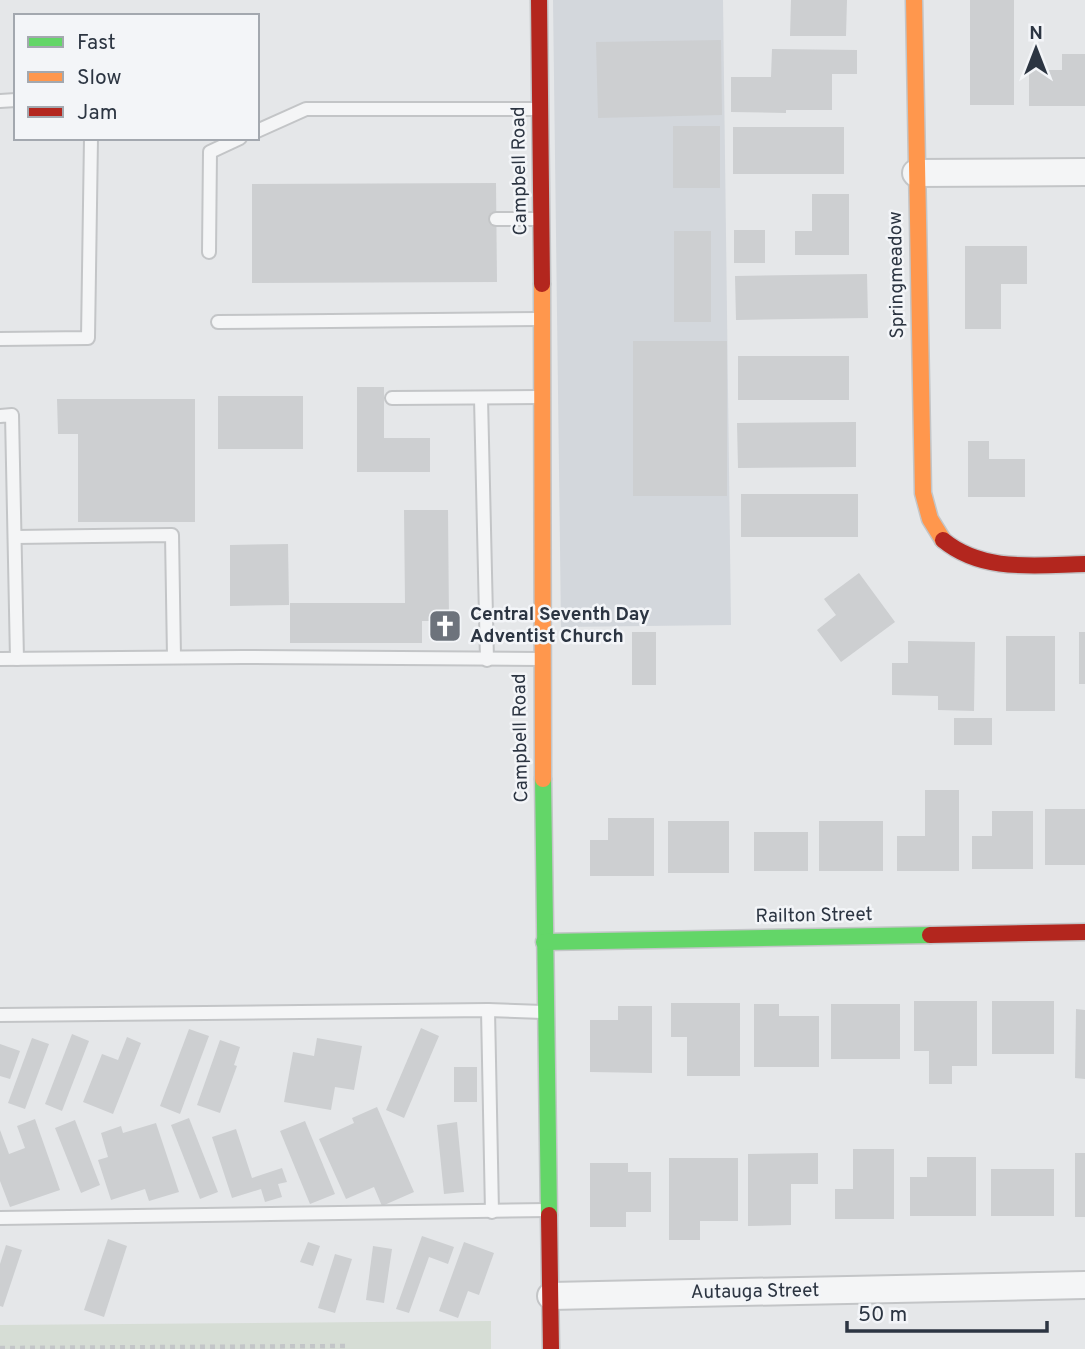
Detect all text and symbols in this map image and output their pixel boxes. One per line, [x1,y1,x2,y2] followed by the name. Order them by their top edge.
[14,14,259,140] legend
[1001,14,1071,84] north arrow
[1029,22,1043,46] text: N
[77,30,116,57] text: Fast
[77,65,122,92] text: Slow
[77,100,118,127] text: Jam
[507,106,533,236] street label: Campbell Road
[884,211,910,339] street label: Springmeadow
[470,603,650,649] place label: Central Seventh Day Adventist Church
[426,607,464,645] church icon: Central Seventh Day Adventist Church
[508,673,534,803] street label: Campbell Road
[755,903,873,929] street label: Railton Street
[690,1279,820,1305] street label: Autauga Street
[847,1290,1046,1334] scale bar
[858,1302,907,1329] text: 50 m

